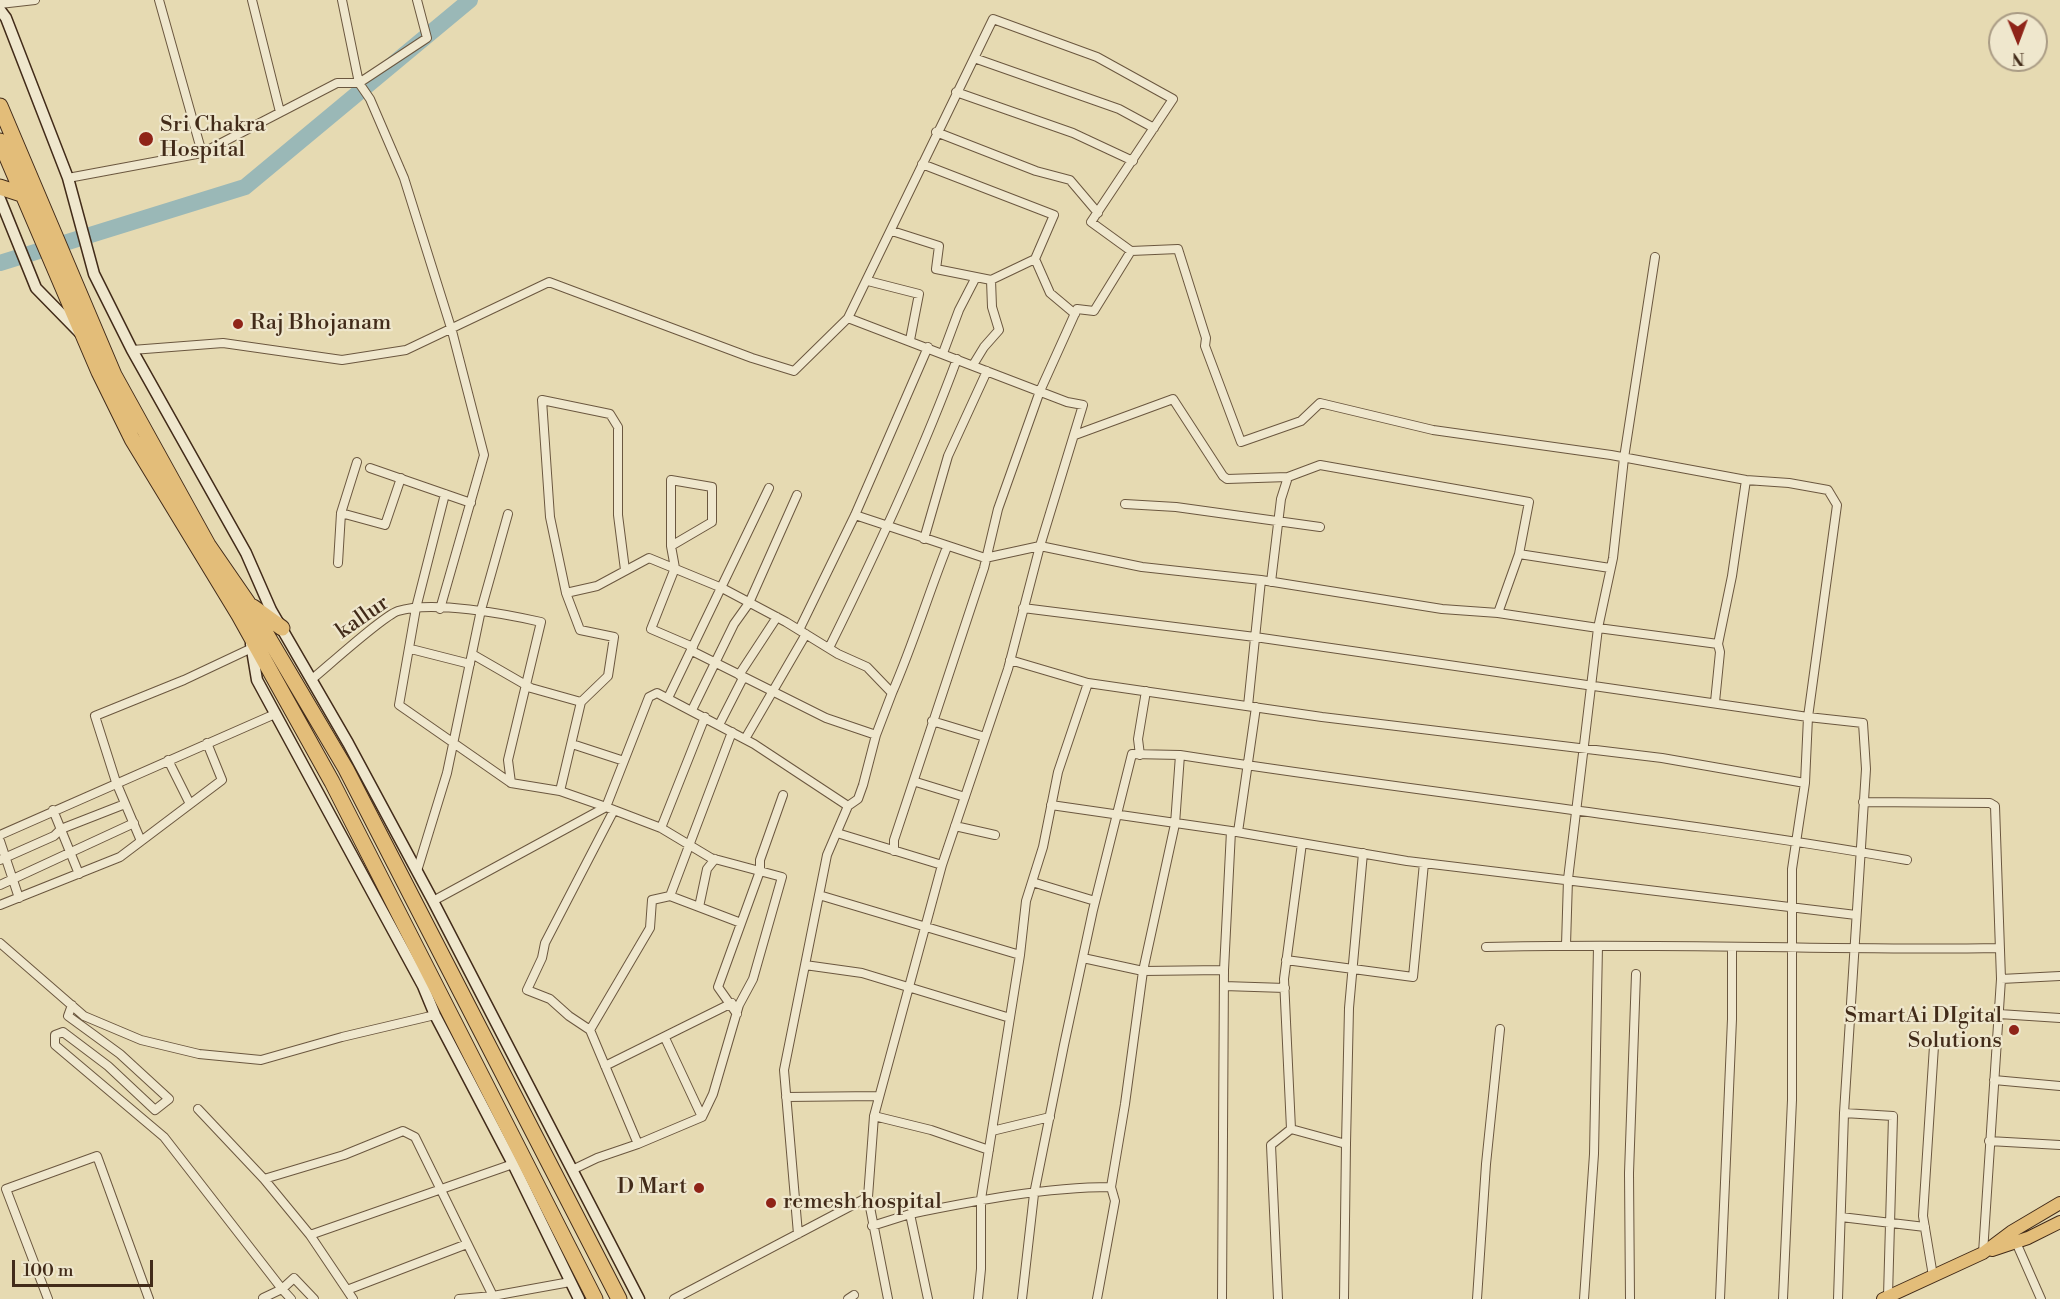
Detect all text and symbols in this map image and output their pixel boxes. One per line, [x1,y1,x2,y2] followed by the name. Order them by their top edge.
[1988,12,2048,72] north arrow
[2012,48,2025,68] text: N
[160,113,266,164] place label: Sri Chakra Hospital
[137,130,155,148] marker: Sri Chakra Hospital
[250,311,391,337] place label: Raj Bhojanam
[231,317,245,331] marker: Raj Bhojanam
[332,590,394,646] street label: kallur
[1845,1004,2002,1056] place label: SmartAi DIgital Solutions
[2007,1023,2021,1037] marker: SmartAi DIgital Solutions
[617,1175,687,1201] place label: D Mart
[692,1181,706,1195] marker: D Mart
[783,1190,942,1216] place label: remesh hospital
[764,1196,778,1210] marker: remesh hospital
[15,1248,156,1286] scale bar
[23,1259,74,1282] text: 100 m

